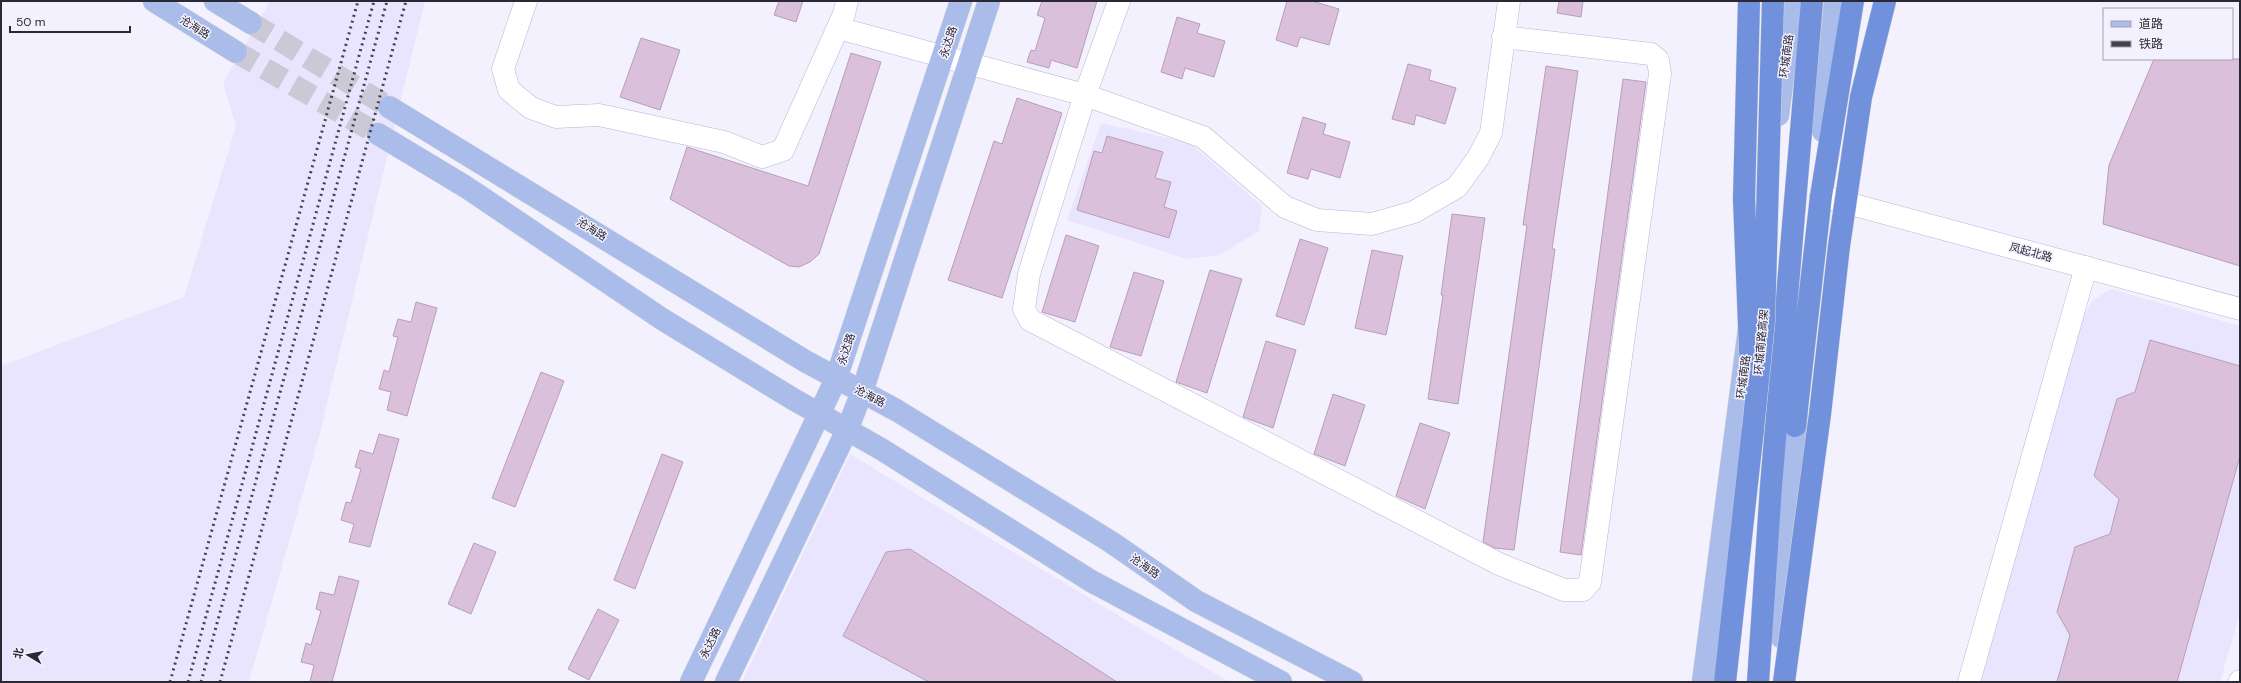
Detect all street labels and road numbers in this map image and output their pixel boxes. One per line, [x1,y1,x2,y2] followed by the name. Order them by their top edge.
[177,12,213,42] street label: 沧海路
[936,24,960,60] street label: 永达路
[1776,33,1796,79] street label: 环城南路
[574,214,610,244] street label: 沧海路
[2008,240,2054,264] street label: 凤起北路
[1751,309,1771,375] street label: 环城南路高架
[834,331,858,367] street label: 永达路
[1733,354,1753,400] street label: 环城南路
[852,382,888,410] street label: 沧海路
[1127,551,1163,581] street label: 沧海路
[696,625,724,661] street label: 永达路

